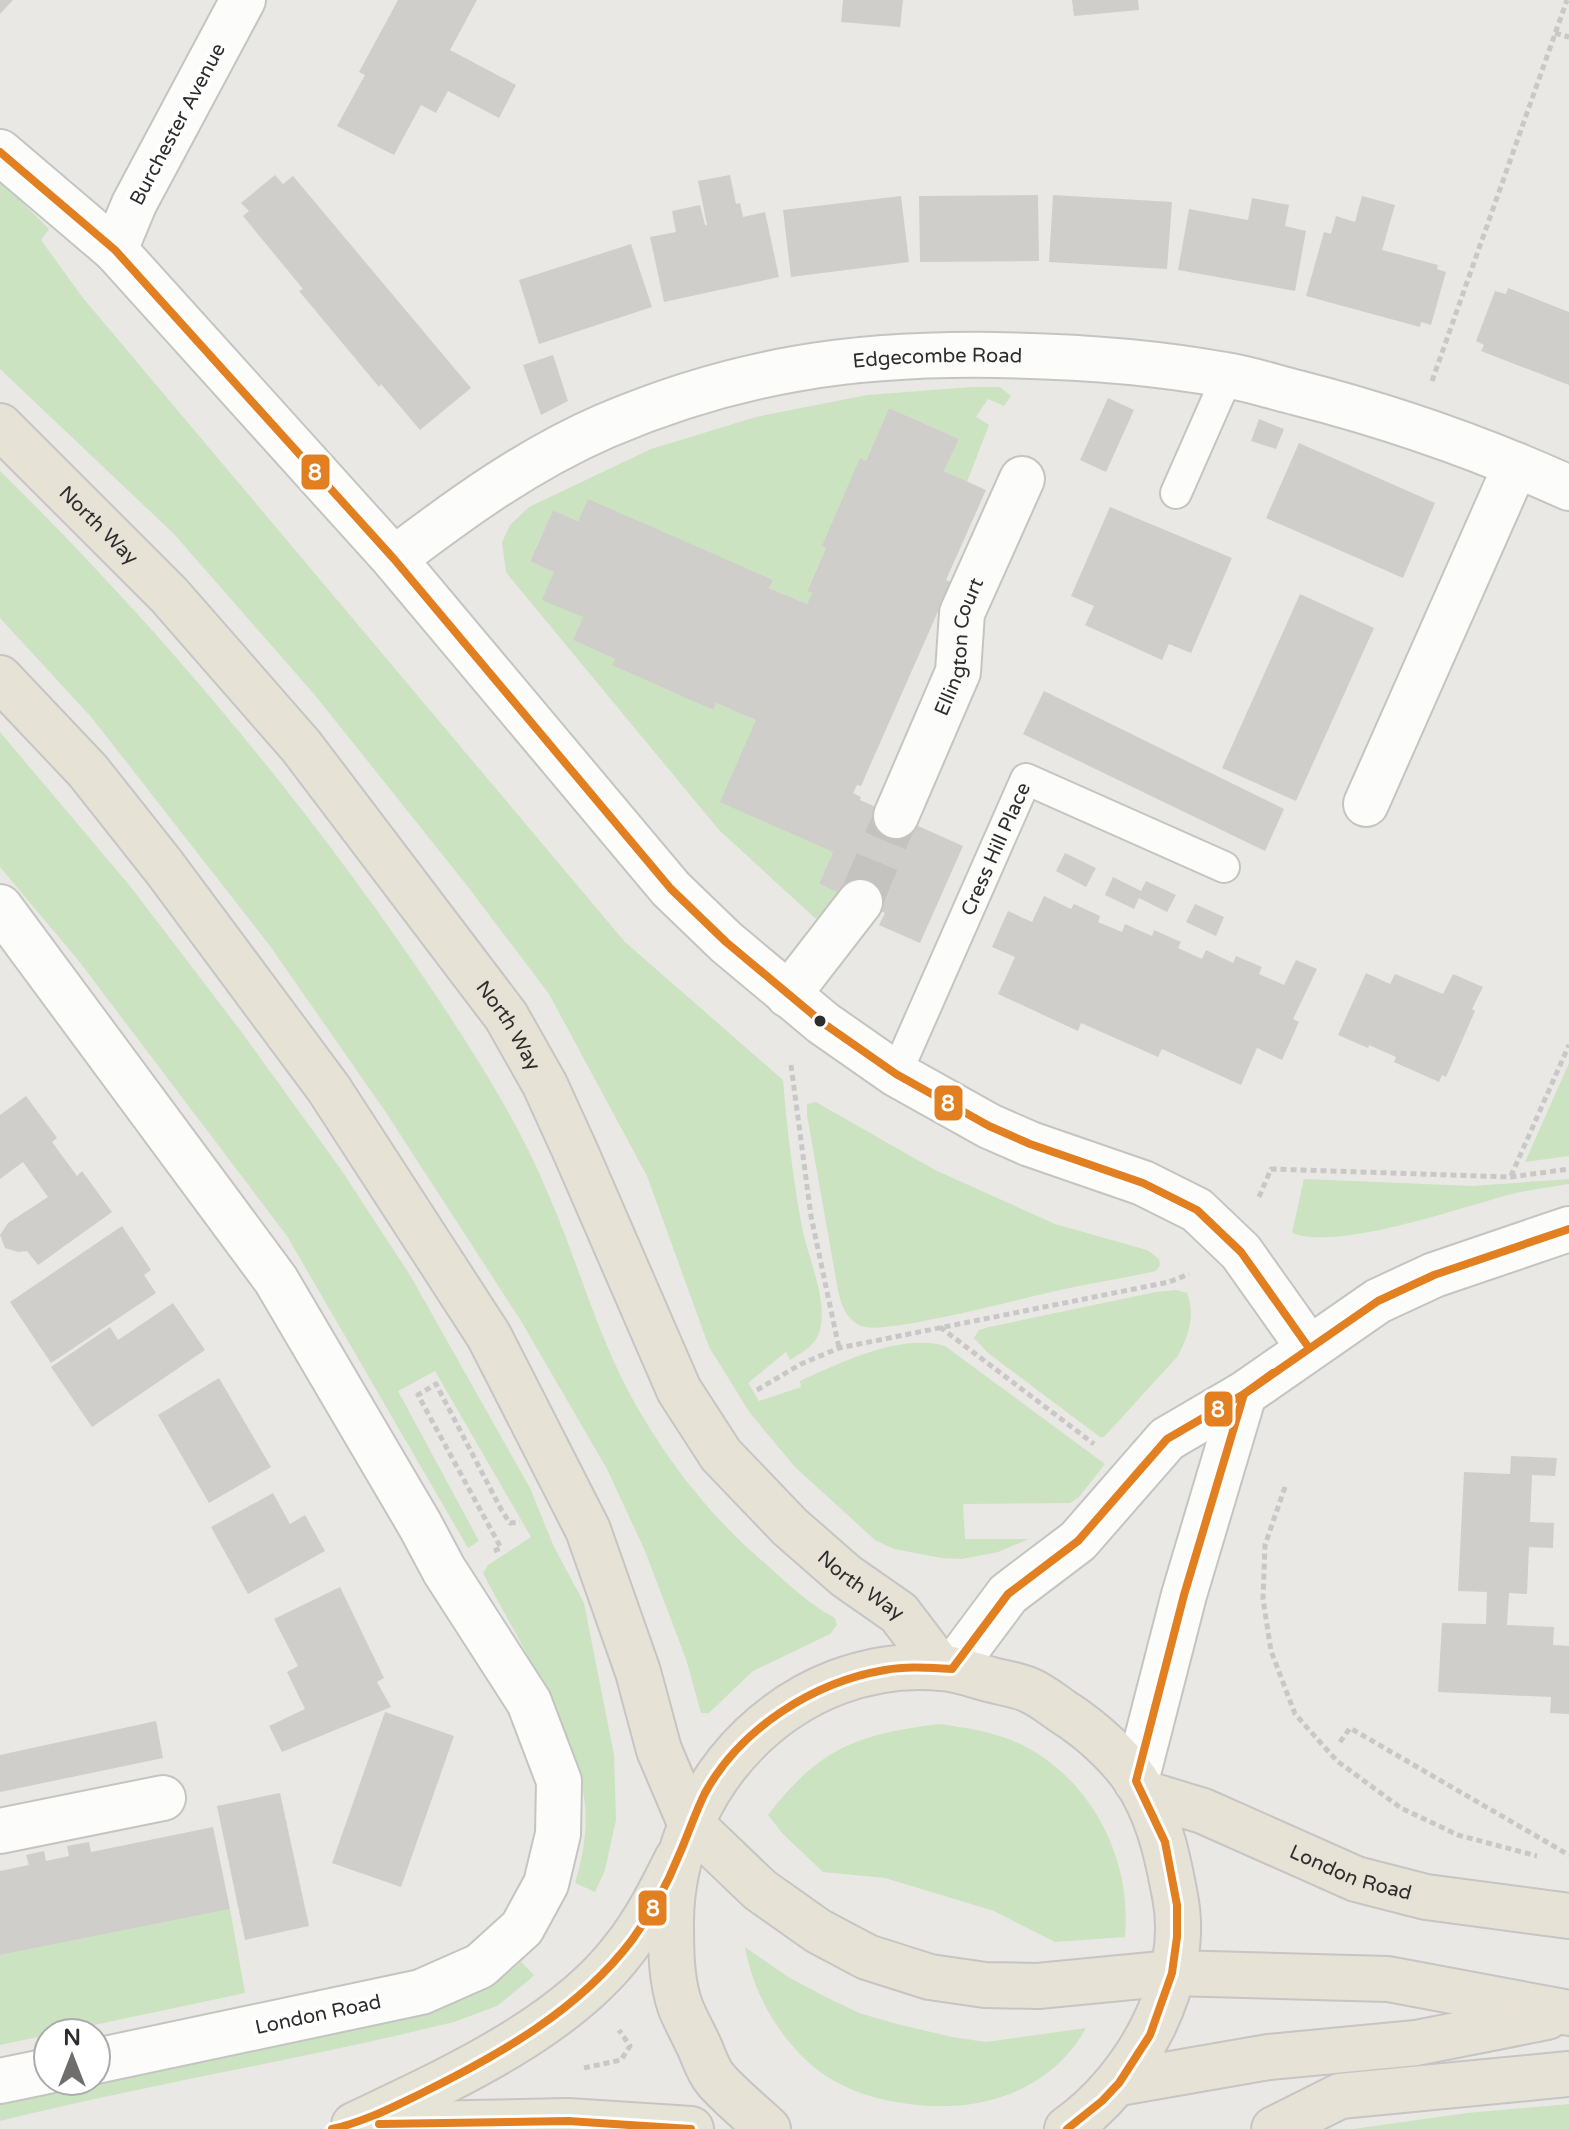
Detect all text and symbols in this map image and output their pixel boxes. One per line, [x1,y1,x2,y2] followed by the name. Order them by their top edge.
[125,39,231,210] street label: Burchester Avenue
[852,344,1022,374] street label: Edgecombe Road
[300,453,331,491] line badge: 8
[308,460,322,486] text: 8
[54,481,143,570] street label: North Way
[930,574,989,720] street label: Ellington Court
[956,779,1036,920] street label: Cress Hill Place
[471,976,545,1075] street label: North Way
[812,1013,828,1029] unlabelled marker
[933,1084,964,1122] line badge: 8
[941,1091,955,1117] text: 8
[1203,1390,1234,1428] line badge: 8
[1211,1397,1225,1423] text: 8
[812,1546,909,1626] street label: North Way
[1286,1840,1414,1906] street label: London Road
[637,1889,668,1927] line badge: 8
[646,1896,660,1922] text: 8
[253,1990,383,2040] street label: London Road
[32,2017,112,2097] north arrow
[63,2025,81,2051] text: N

